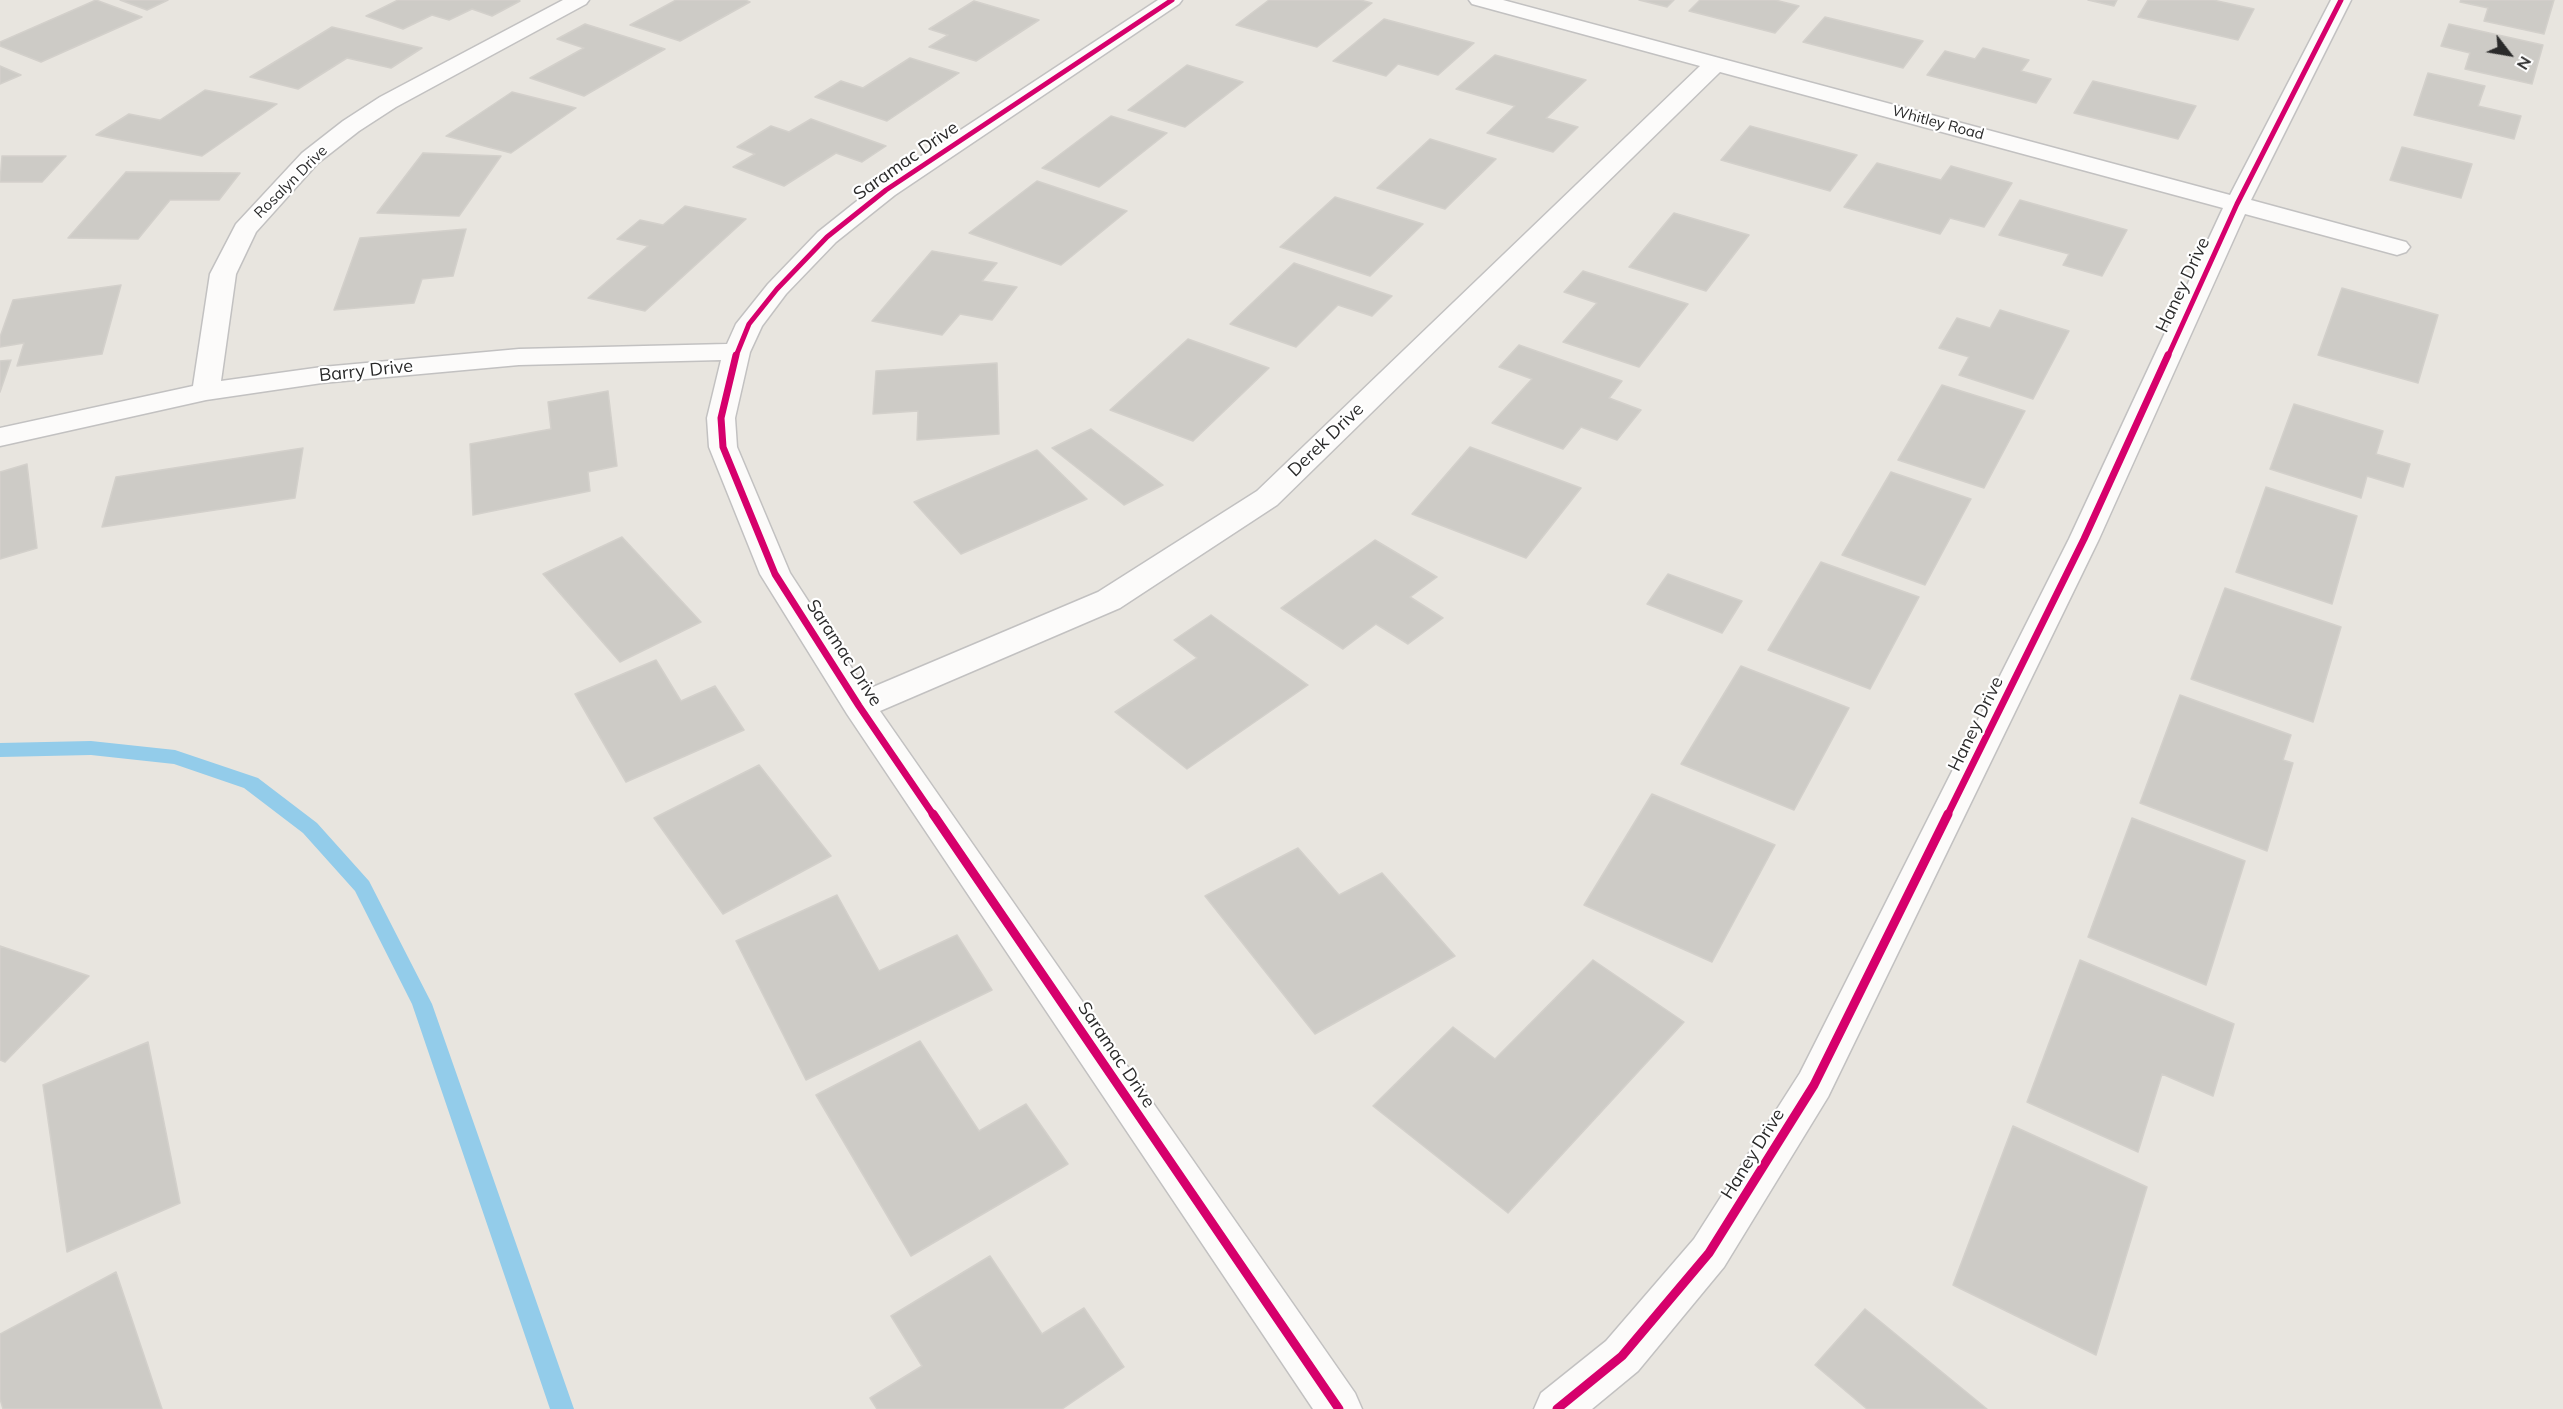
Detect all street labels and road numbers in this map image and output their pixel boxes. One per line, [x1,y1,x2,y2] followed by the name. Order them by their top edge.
[1890,102,1986,144] street label: Whitley Road
[849,117,963,205] street label: Saramac Drive
[251,142,331,222] street label: Rosalyn Drive
[2152,234,2214,336] street label: Haney Drive
[318,355,414,387] street label: Barry Drive
[1284,399,1368,481] street label: Derek Drive
[801,596,887,710] street label: Saramac Drive
[1944,673,2008,775] street label: Haney Drive
[1073,998,1159,1112] street label: Saramac Drive
[1717,1105,1789,1203] street label: Haney Drive

